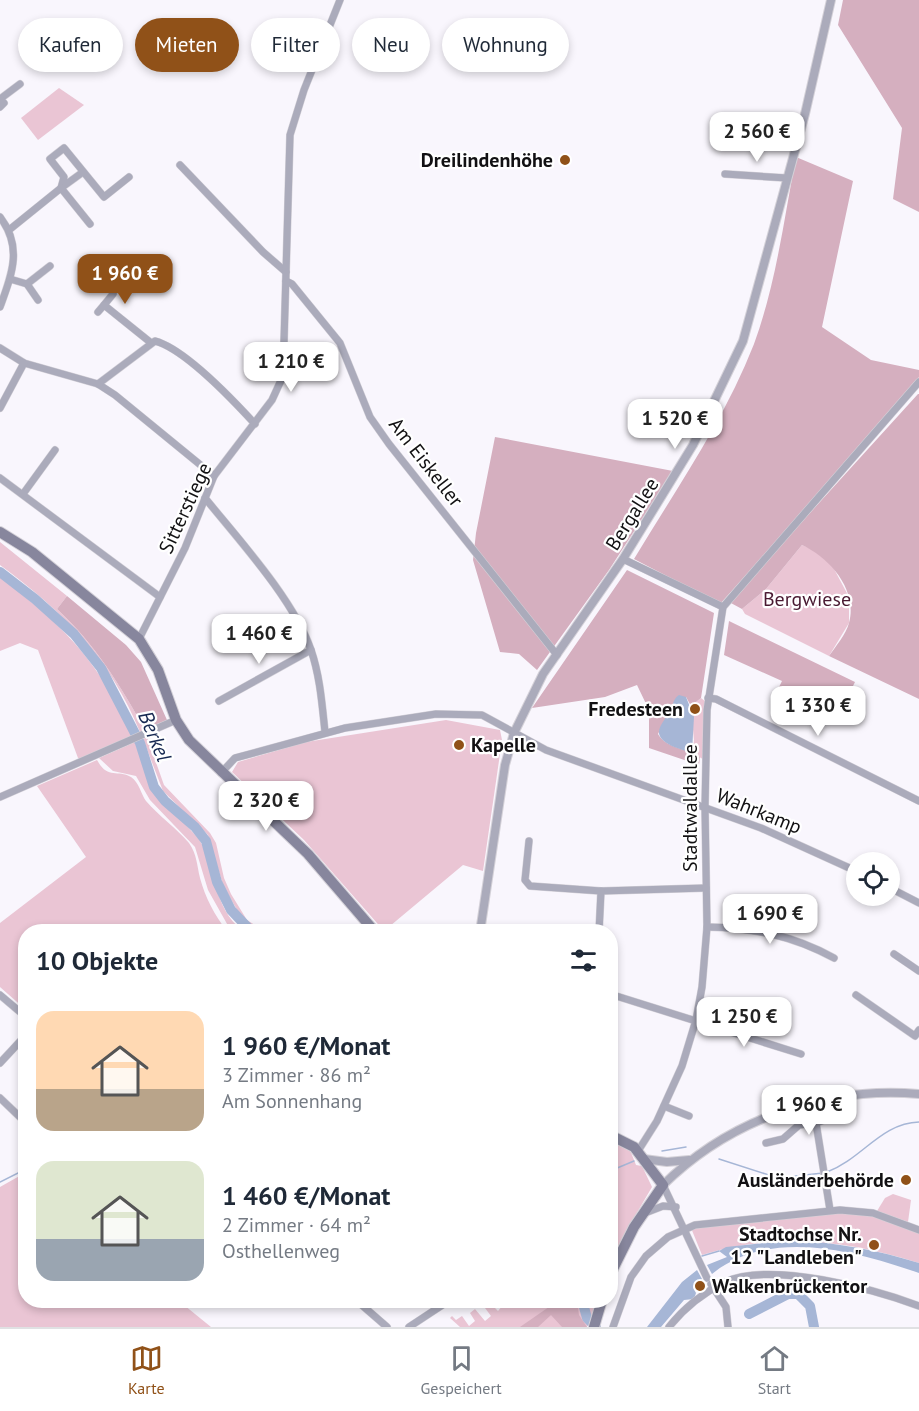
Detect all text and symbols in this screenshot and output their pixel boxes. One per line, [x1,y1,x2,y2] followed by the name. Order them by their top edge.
[18,18,123,72] chip: Kaufen
[135,18,239,72] chip: Mieten
[251,18,340,72] chip: Filter
[352,18,430,72] chip: Neu
[442,18,569,72] chip: Wohnung
[702,112,812,163] pin: 2 560 €
[724,118,790,144] text: 2 560 €
[421,147,553,173] place label: Dreilindenhöhe
[558,153,572,167] marker: Dreilindenhöhe
[70,254,180,305] pin: 1 960 €
[92,260,158,286] text: 1 960 €
[236,342,346,393] pin: 1 210 €
[258,348,324,374] text: 1 210 €
[620,399,730,450] pin: 1 520 €
[642,405,708,431] text: 1 520 €
[383,412,469,512] street label: Am Eiskeller
[153,458,217,558] street label: Sitterstiege
[599,473,665,555] street label: Bergallee
[763,586,851,612] park label: Bergwiese
[204,614,314,665] pin: 1 460 €
[226,620,292,646] text: 1 460 €
[763,686,873,737] pin: 1 330 €
[785,692,851,718] text: 1 330 €
[588,696,683,722] place label: Fredesteen
[688,702,702,716] marker: Fredesteen
[132,707,178,766] water label: Berkel
[471,732,536,758] place label: Kapelle
[452,738,466,752] marker: Kapelle
[677,744,703,872] street label: Stadtwaldallee
[211,781,321,832] pin: 2 320 €
[712,782,806,840] street label: Wahrkamp
[233,787,299,813] text: 2 320 €
[846,852,900,906] map controls
[846,852,900,906] button: locate
[715,894,825,945] pin: 1 690 €
[737,900,803,926] text: 1 690 €
[36,944,158,977] text: 10 Objekte
[567,944,600,977] icon: filters
[689,997,799,1048] pin: 1 250 €
[711,1003,777,1029] text: 1 250 €
[222,1029,390,1062] text: 1 960 €/Monat
[84,1035,156,1107] icon: home
[222,1062,371,1088] text: 3 Zimmer · 86 m²
[754,1085,864,1136] pin: 1 960 €
[222,1088,362,1114] text: Am Sonnenhang
[776,1091,842,1117] text: 1 960 €
[738,1167,894,1193] place label: Ausländerbehörde
[899,1173,913,1187] marker: Ausländerbehörde
[222,1179,390,1212] text: 1 460 €/Monat
[84,1185,156,1257] icon: home
[222,1212,371,1238] text: 2 Zimmer · 64 m²
[730,1221,862,1270] place label: Stadtochse Nr. 12 "Landleben"
[222,1238,340,1264] text: Osthellenweg
[867,1238,881,1252] marker: Stadtochse Nr. 12 "Landleben"
[712,1273,867,1299] place label: Walkenbrückentor
[693,1279,707,1293] marker: Walkenbrückentor
[128,1342,165,1398] tab: Karte
[421,1342,502,1398] tab: Gespeichert
[758,1342,791,1398] tab: Start

